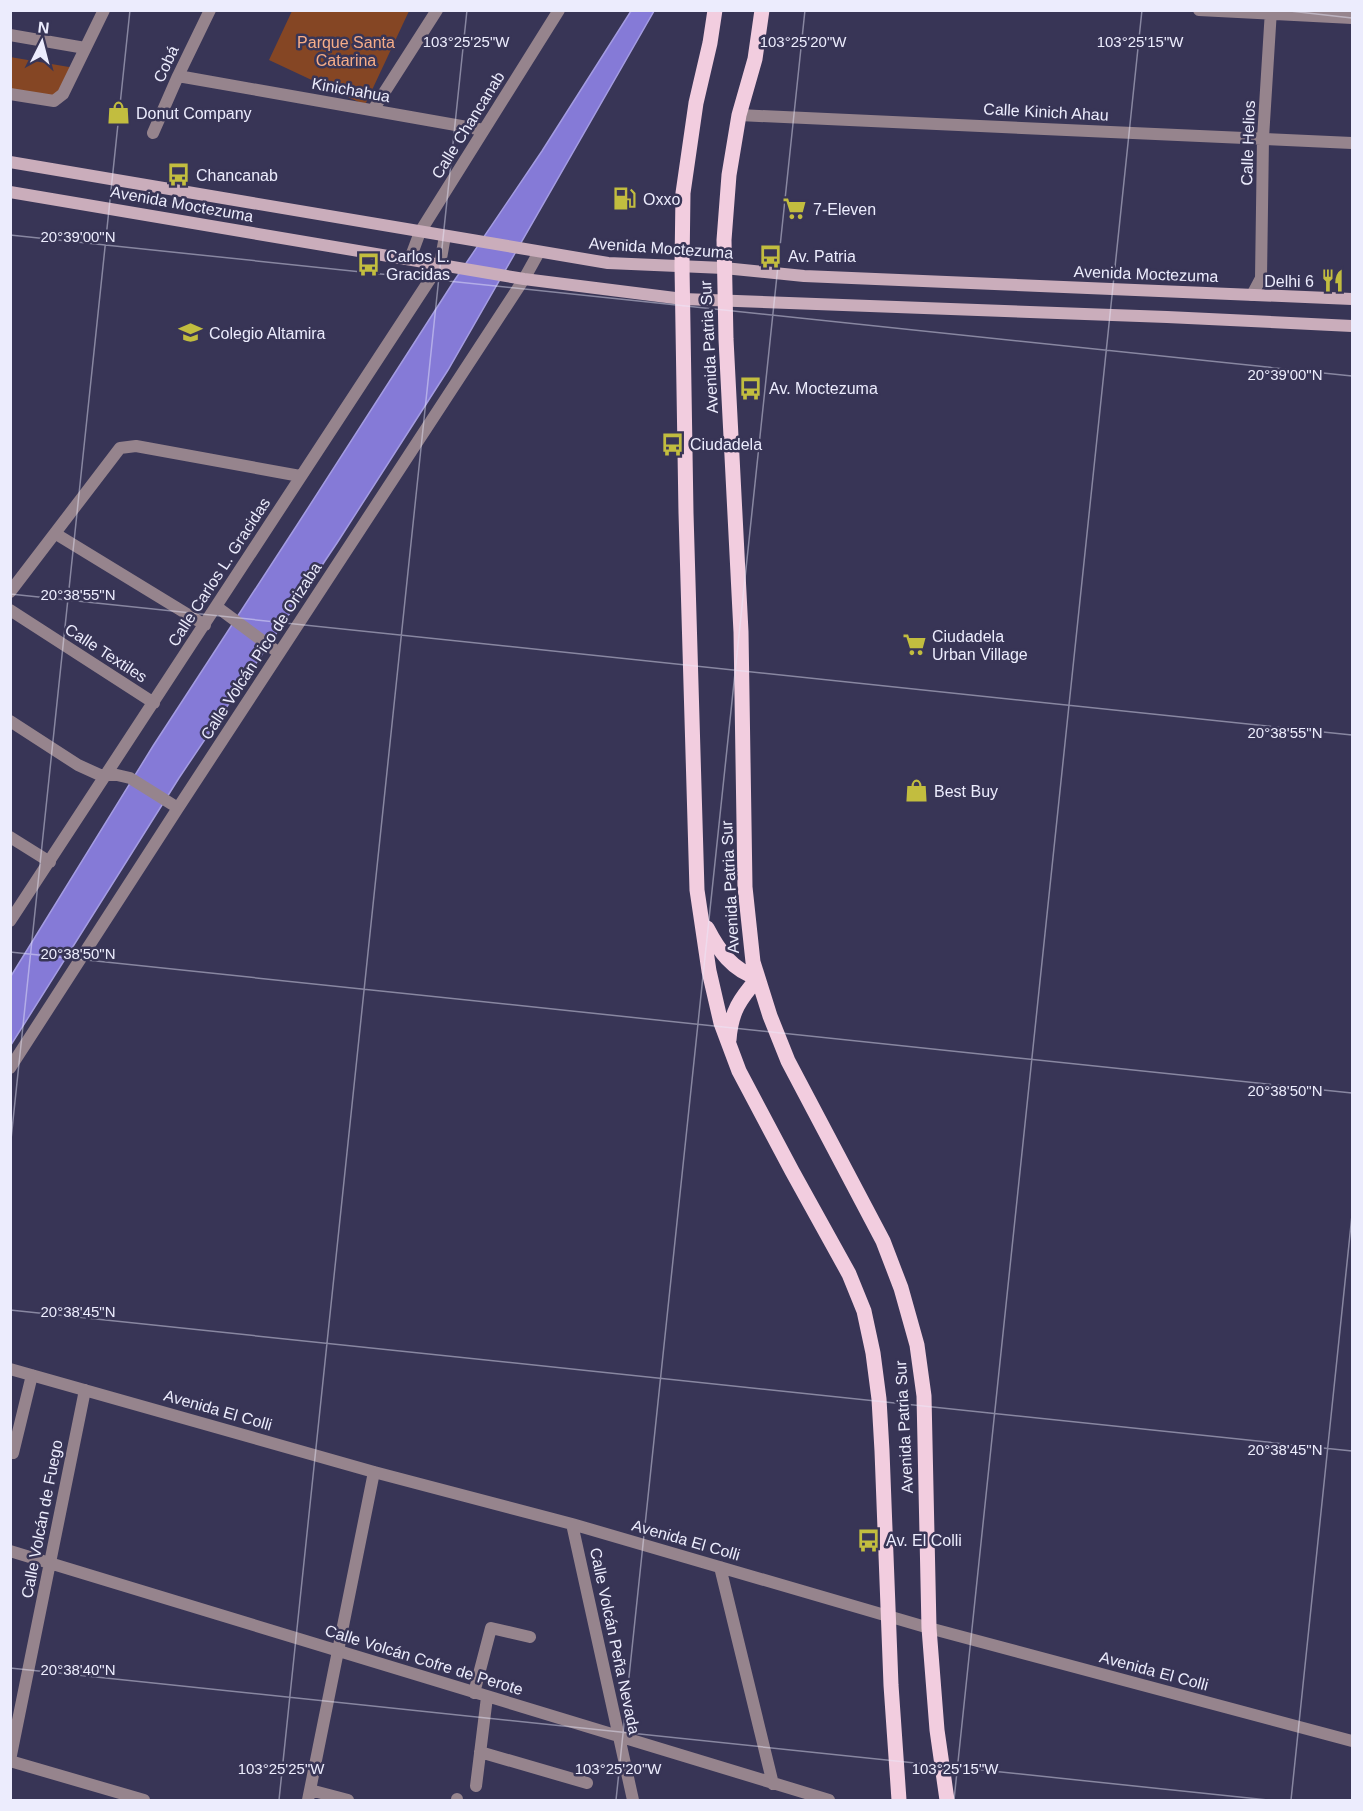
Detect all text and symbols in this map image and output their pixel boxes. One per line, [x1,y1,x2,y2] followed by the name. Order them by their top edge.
[12,12,72,72] north arrow
[37,19,50,37] text: N
[423,33,510,50] text: 103°25'25"W
[760,33,847,50] text: 103°25'20"W
[1097,33,1184,50] text: 103°25'15"W
[297,34,395,69] park label: Parque Santa Catarina
[150,43,182,85] street label: Cobá
[428,68,508,182] street label: Calle Chancanab
[311,75,392,105] street label: Kinichahua
[105,100,131,126] shop icon: Donut Company
[983,100,1109,124] street label: Calle Kinich Ahau
[1238,100,1258,186] street label: Calle Helios
[136,105,252,122] place label: Donut Company
[165,162,191,188] bus stop icon: Chancanab
[196,167,278,184] place label: Chancanab
[109,183,255,225] street label: Avenida Moctezuma
[612,186,638,212] fuel station icon: Oxxo
[643,191,680,208] place label: Oxxo
[782,196,808,222] supermarket icon: 7-Eleven
[813,201,876,218] place label: 7-Eleven
[40,228,116,245] text: 20°39'00"N
[588,234,734,262] street label: Avenida Moctezuma
[757,243,783,269] bus stop icon: Av. Patria
[386,248,450,283] place label: Carlos L. Gracidas
[788,248,856,265] place label: Av. Patria
[355,252,381,278] bus stop icon: Carlos L. Gracidas
[1073,263,1219,285] street label: Avenida Moctezuma
[1319,268,1345,294] restaurant icon: Delhi 6
[1264,273,1314,290] place label: Delhi 6
[697,279,721,414] street label: Avenida Patria Sur
[178,320,204,346] school or university icon: Colegio Altamira
[209,325,326,342] place label: Colegio Altamira
[1247,366,1323,383] text: 20°39'00"N
[738,375,764,401] bus stop icon: Av. Moctezuma
[769,380,878,397] place label: Av. Moctezuma
[659,431,685,457] bus stop icon: Ciudadela
[690,436,762,453] place label: Ciudadela
[165,495,273,649] street label: Calle Carlos L. Gracidas
[197,559,325,743] street label: Calle Volcán Pico de Orizaba
[40,586,116,603] text: 20°38'55"N
[62,620,150,686] street label: Calle Textiles
[932,628,1028,663] place label: Ciudadela Urban Village
[901,632,927,658] supermarket icon: Ciudadela Urban Village
[1247,724,1323,741] text: 20°38'55"N
[903,778,929,804] shop icon: Best Buy
[934,783,998,800] place label: Best Buy
[718,819,742,954] street label: Avenida Patria Sur
[40,945,116,962] text: 20°38'50"N
[1247,1082,1323,1099] text: 20°38'50"N
[40,1303,116,1320] text: 20°38'45"N
[892,1359,916,1494] street label: Avenida Patria Sur
[162,1386,274,1434] street label: Avenida El Colli
[18,1438,66,1600] street label: Calle Volcán de Fuego
[1247,1441,1323,1458] text: 20°38'45"N
[630,1516,742,1564] street label: Avenida El Colli
[855,1527,881,1553] bus stop icon: Av. El Colli
[886,1532,962,1549] place label: Av. El Colli
[587,1546,643,1736] street label: Calle Volcán Peña Nevada
[323,1622,525,1698] street label: Calle Volcán Cofre de Perote
[1098,1648,1210,1694] street label: Avenida El Colli
[40,1661,116,1678] text: 20°38'40"N
[238,1760,325,1777] text: 103°25'25"W
[575,1760,662,1777] text: 103°25'20"W
[912,1760,999,1777] text: 103°25'15"W

